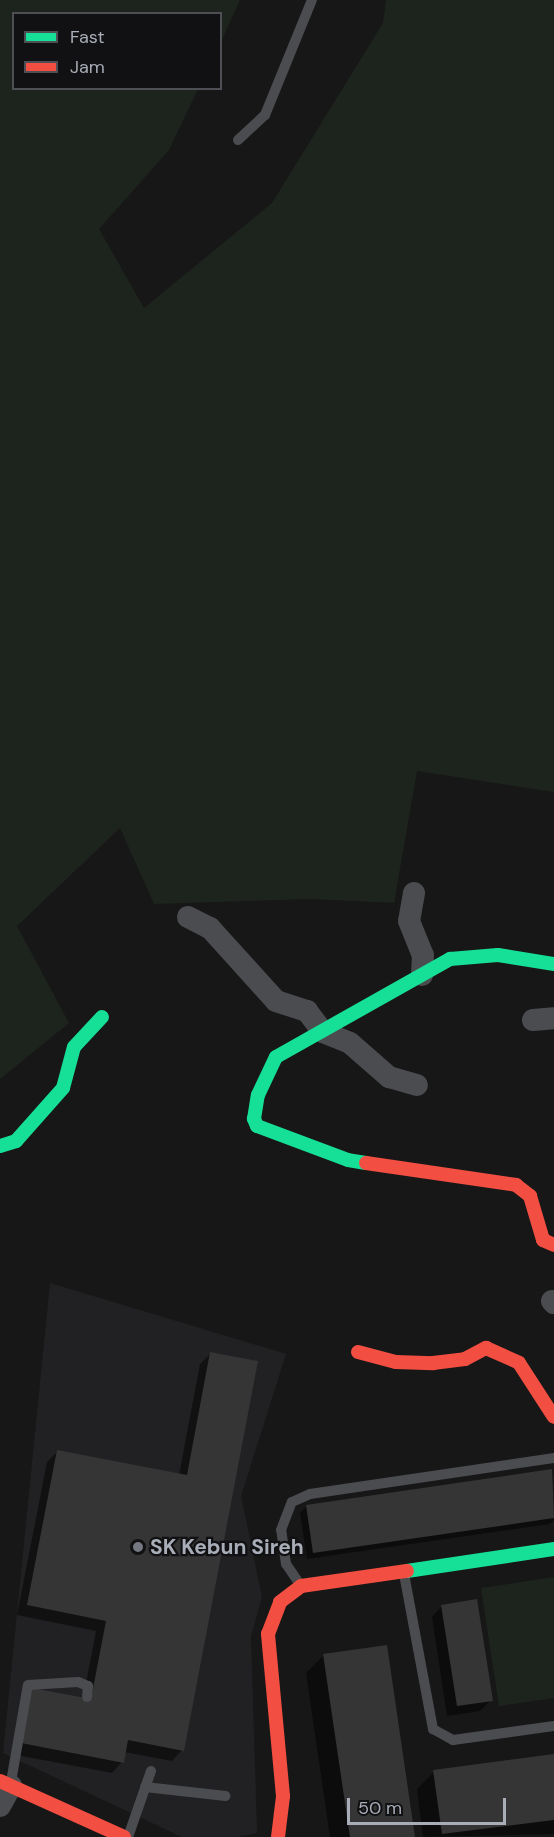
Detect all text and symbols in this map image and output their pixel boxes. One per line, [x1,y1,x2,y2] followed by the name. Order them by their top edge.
[12,12,222,90] legend
[70,25,105,49] text: Fast
[70,55,105,79] text: Jam
[150,1534,304,1560] place label: SK Kebun Sireh
[131,1540,145,1554] marker: SK Kebun Sireh
[350,1786,509,1824] scale bar
[358,1796,402,1820] text: 50 m

